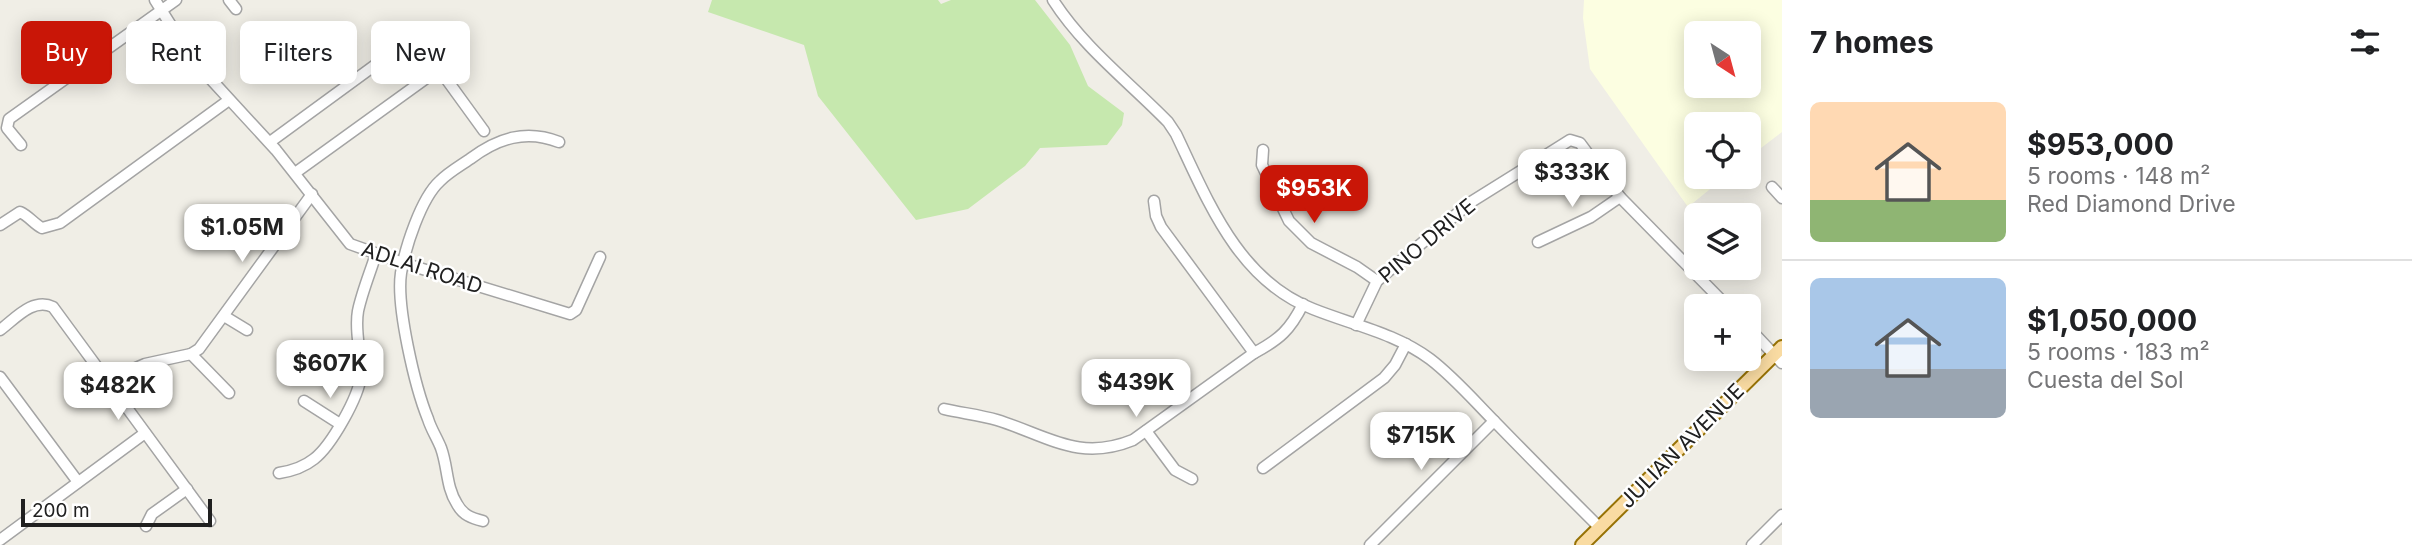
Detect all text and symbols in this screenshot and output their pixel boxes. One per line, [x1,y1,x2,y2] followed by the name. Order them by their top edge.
[21,21,112,84] chip: Buy
[126,21,226,84] chip: Rent
[240,21,357,84] chip: Filters
[371,21,470,84] chip: New
[1684,21,1760,98] north arrow
[1684,21,1761,371] map controls
[2346,23,2384,61] icon: filters
[1810,24,1934,60] text: 7 homes
[1684,112,1761,189] button: locate
[2027,126,2174,162] text: $953,000
[1866,130,1950,214] icon: home
[1523,150,1621,209] pin: $333K
[1534,158,1610,186] text: $333K
[2027,162,2210,190] text: 5 rooms · 148 m²
[1265,166,1363,225] pin: $953K
[1276,174,1352,202] text: $953K
[2027,190,2236,218] text: Red Diamond Drive
[1373,193,1480,288] street label: PINO DRIVE
[1684,203,1761,280] button: layers
[185,204,299,264] pin: $1.05M
[200,213,284,241] text: $1.05M
[358,236,486,299] street label: ADLAI ROAD
[1684,294,1761,371] button: +
[2027,302,2197,338] text: $1,050,000
[1866,306,1950,390] icon: home
[2027,338,2210,366] text: 5 rooms · 183 m²
[281,340,379,400] pin: $607K
[293,349,367,377] text: $607K
[1087,360,1185,419] pin: $439K
[69,362,167,422] pin: $482K
[2027,366,2184,394] text: Cuesta del Sol
[1098,368,1174,396] text: $439K
[80,371,156,399] text: $482K
[1614,378,1749,513] street label: JULIAN AVENUE
[1372,412,1470,472] pin: $715K
[1386,421,1456,449] text: $715K
[21,496,212,528] scale bar
[32,499,90,522] text: 200 m

